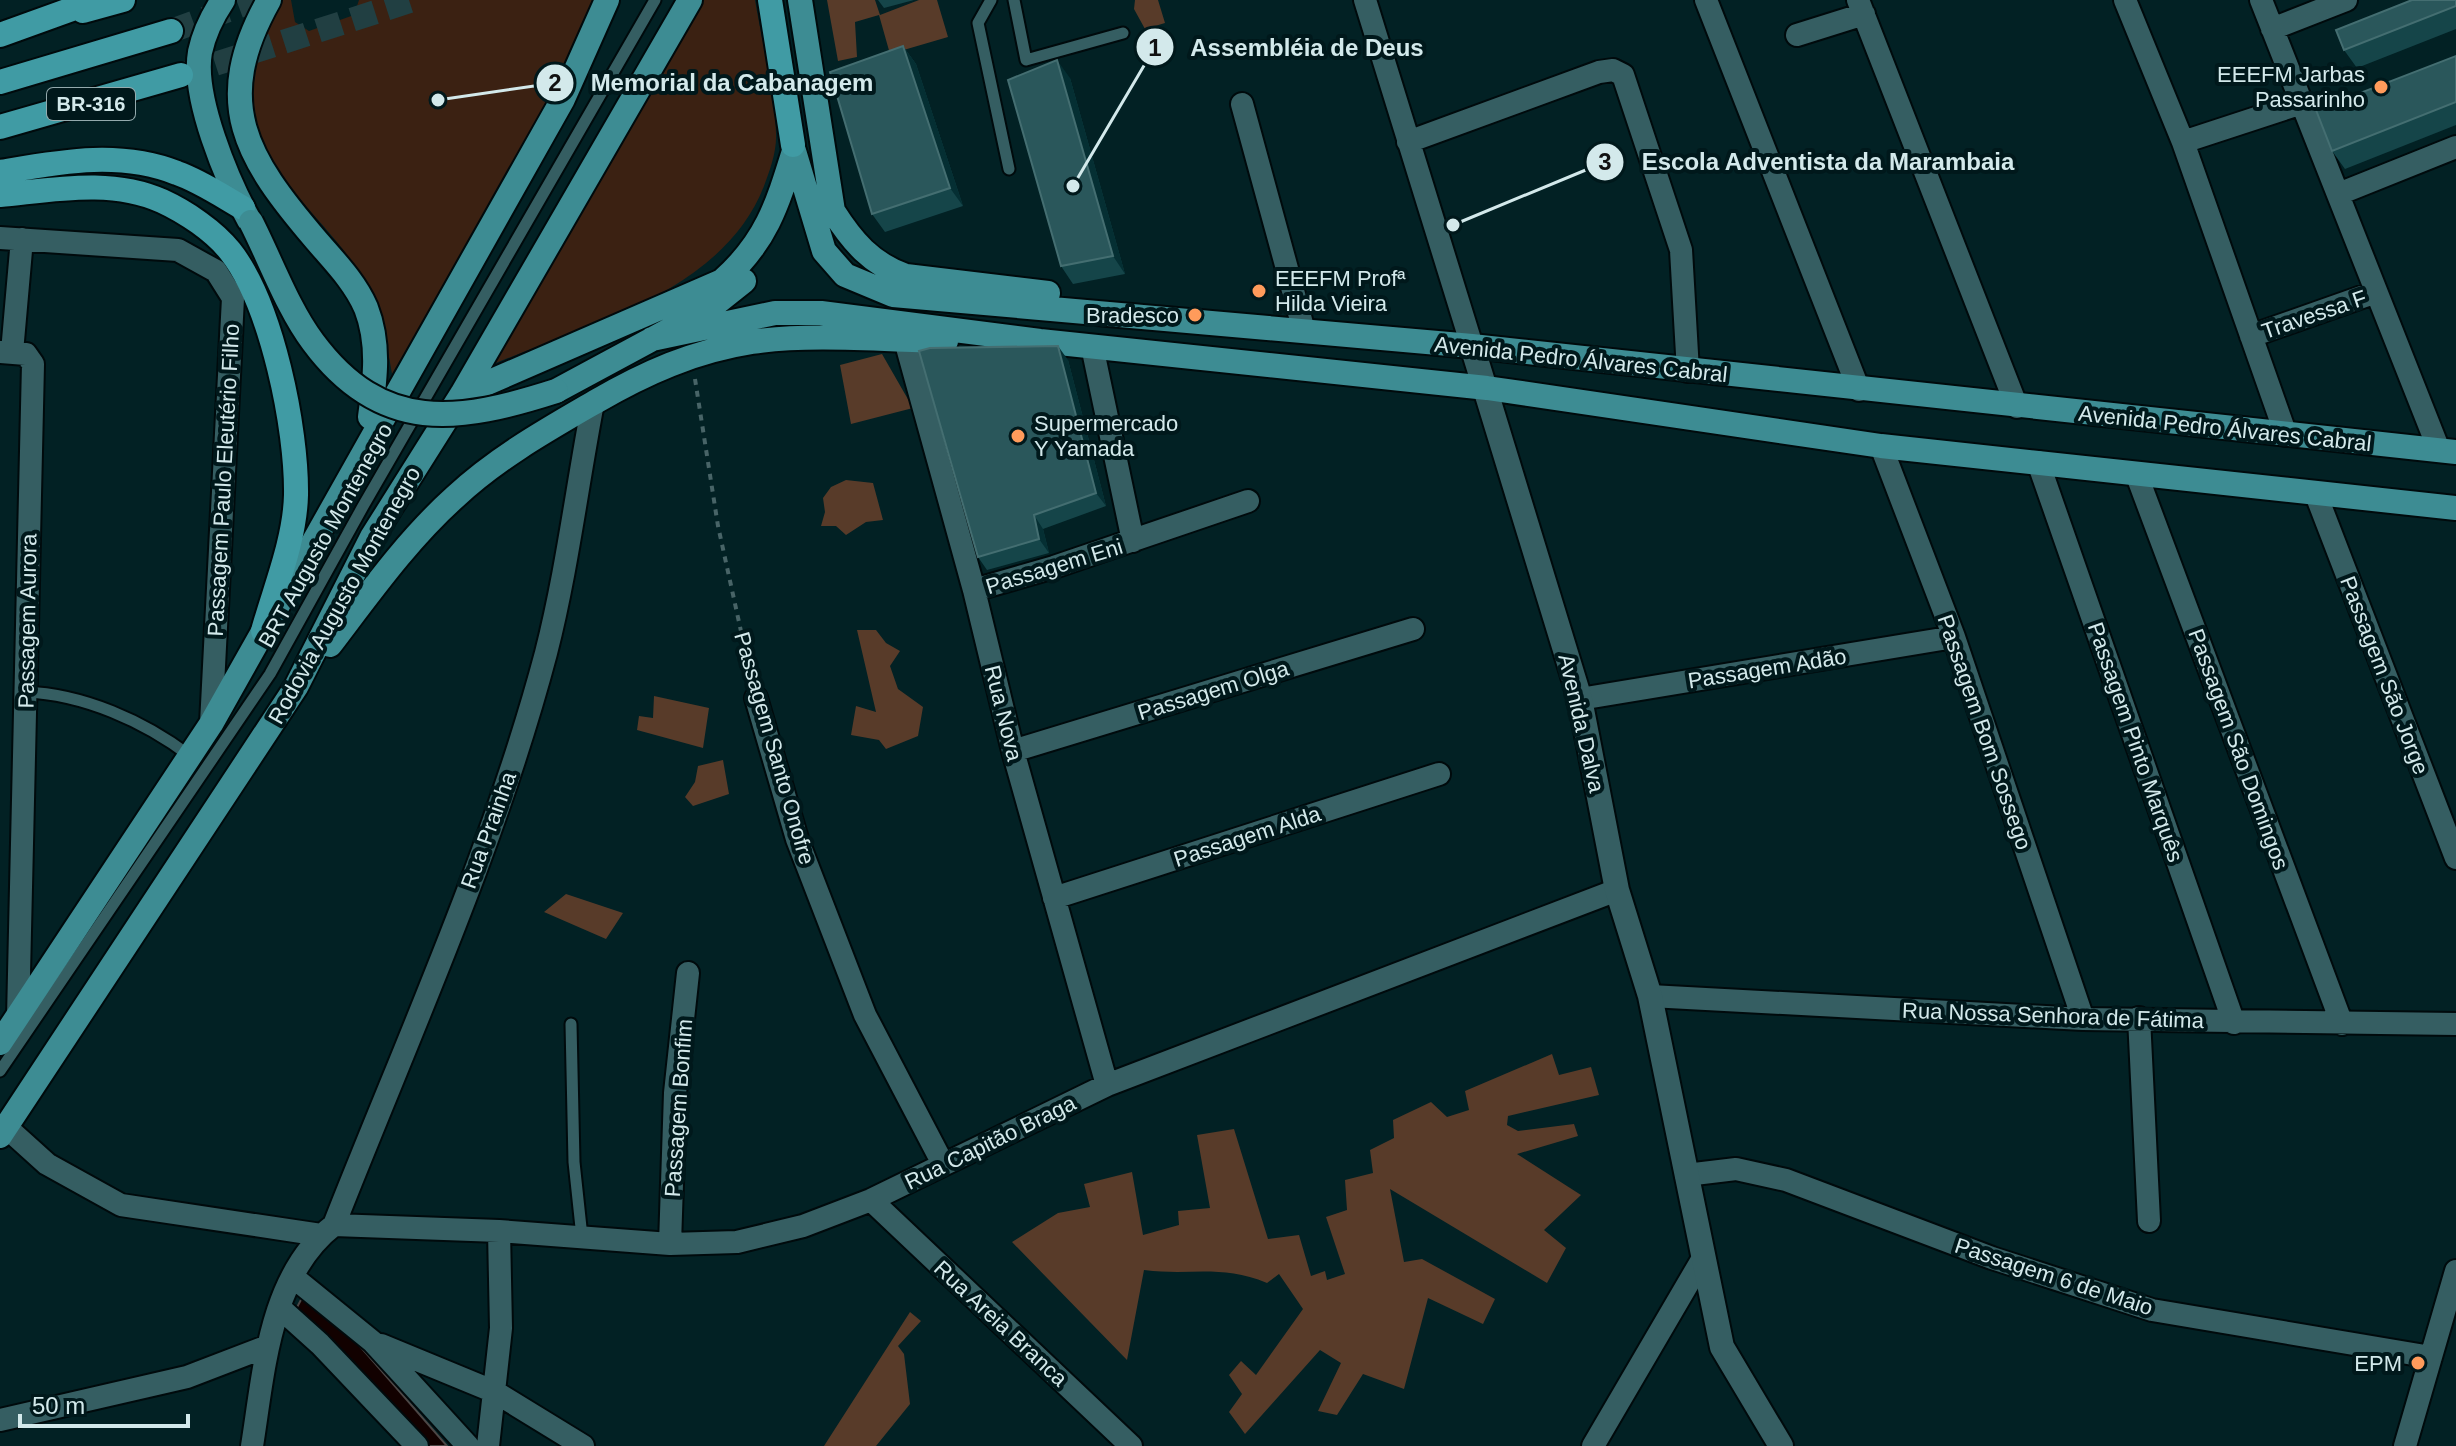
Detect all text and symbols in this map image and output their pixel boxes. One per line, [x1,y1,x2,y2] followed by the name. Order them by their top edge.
[1135,23,1440,71] callout: Assembléia de Deus
[1148,34,1162,61] text: 1
[1190,34,1424,61] text: Assembléia de Deus
[535,59,889,107] callout: Memorial da Cabanagem
[2217,62,2365,112] place label: EEEFM Jarbas Passarinho
[548,69,562,96] text: 2
[591,69,873,96] text: Memorial da Cabanagem
[2372,78,2390,96] marker: EEEFM Jarbas Passarinho
[47,88,135,120] road number: BR-316
[1585,138,2031,186] callout: Escola Adventista da Marambaia
[1598,148,1612,175] text: 3
[1642,148,2015,175] text: Escola Adventista da Marambaia
[1275,266,1406,316] place label: EEEFM Profª Hilda Vieira
[1250,282,1268,300] marker: EEEFM Profª Hilda Vieira
[2258,285,2370,344] street label: Travessa F
[1086,303,1179,328] place label: Bradesco
[1186,306,1204,324] marker: Bradesco
[203,323,244,637] street label: Passagem Paulo Eleutério Filho
[1433,332,1729,387] street label: Avenida Pedro Álvares Cabral
[2077,401,2373,456] street label: Avenida Pedro Álvares Cabral
[1034,411,1178,461] place label: Supermercado Y Yamada
[253,419,398,652] street label: BRT Augusto Montenegro
[1009,427,1027,445] marker: Supermercado Y Yamada
[263,462,426,728] street label: Rodovia Augusto Montenegro
[13,533,42,709] street label: Passagem Aurora
[983,534,1126,599] street label: Passagem Eni
[2335,573,2434,778] street label: Passagem São Jorge
[1932,611,2037,853] street label: Passagem Bom Sossego
[2083,619,2188,865] street label: Passagem Pinto Marquês
[2183,625,2294,873] street label: Passagem São Domingos
[729,629,820,867] street label: Passagem Santo Onofre
[1686,644,1848,693] street label: Passagem Adão
[1553,651,1610,796] street label: Avenida Dalva
[1135,655,1292,725] street label: Passagem Olga
[980,663,1028,764] street label: Rua Nova
[456,768,521,892] street label: Rua Prainha
[1171,801,1324,872] street label: Passagem Alda
[1902,998,2205,1033] street label: Rua Nossa Senhora de Fátima
[660,1018,697,1198] street label: Passagem Bonfim
[901,1090,1080,1195] street label: Rua Capitão Braga
[1952,1233,2156,1320] street label: Passagem 6 de Maio
[929,1255,1073,1392] street label: Rua Areia Branca
[2354,1351,2402,1376] place label: EPM
[2409,1354,2427,1372] marker: EPM
[20,1378,188,1428] scale bar
[32,1392,85,1419] text: 50 m

